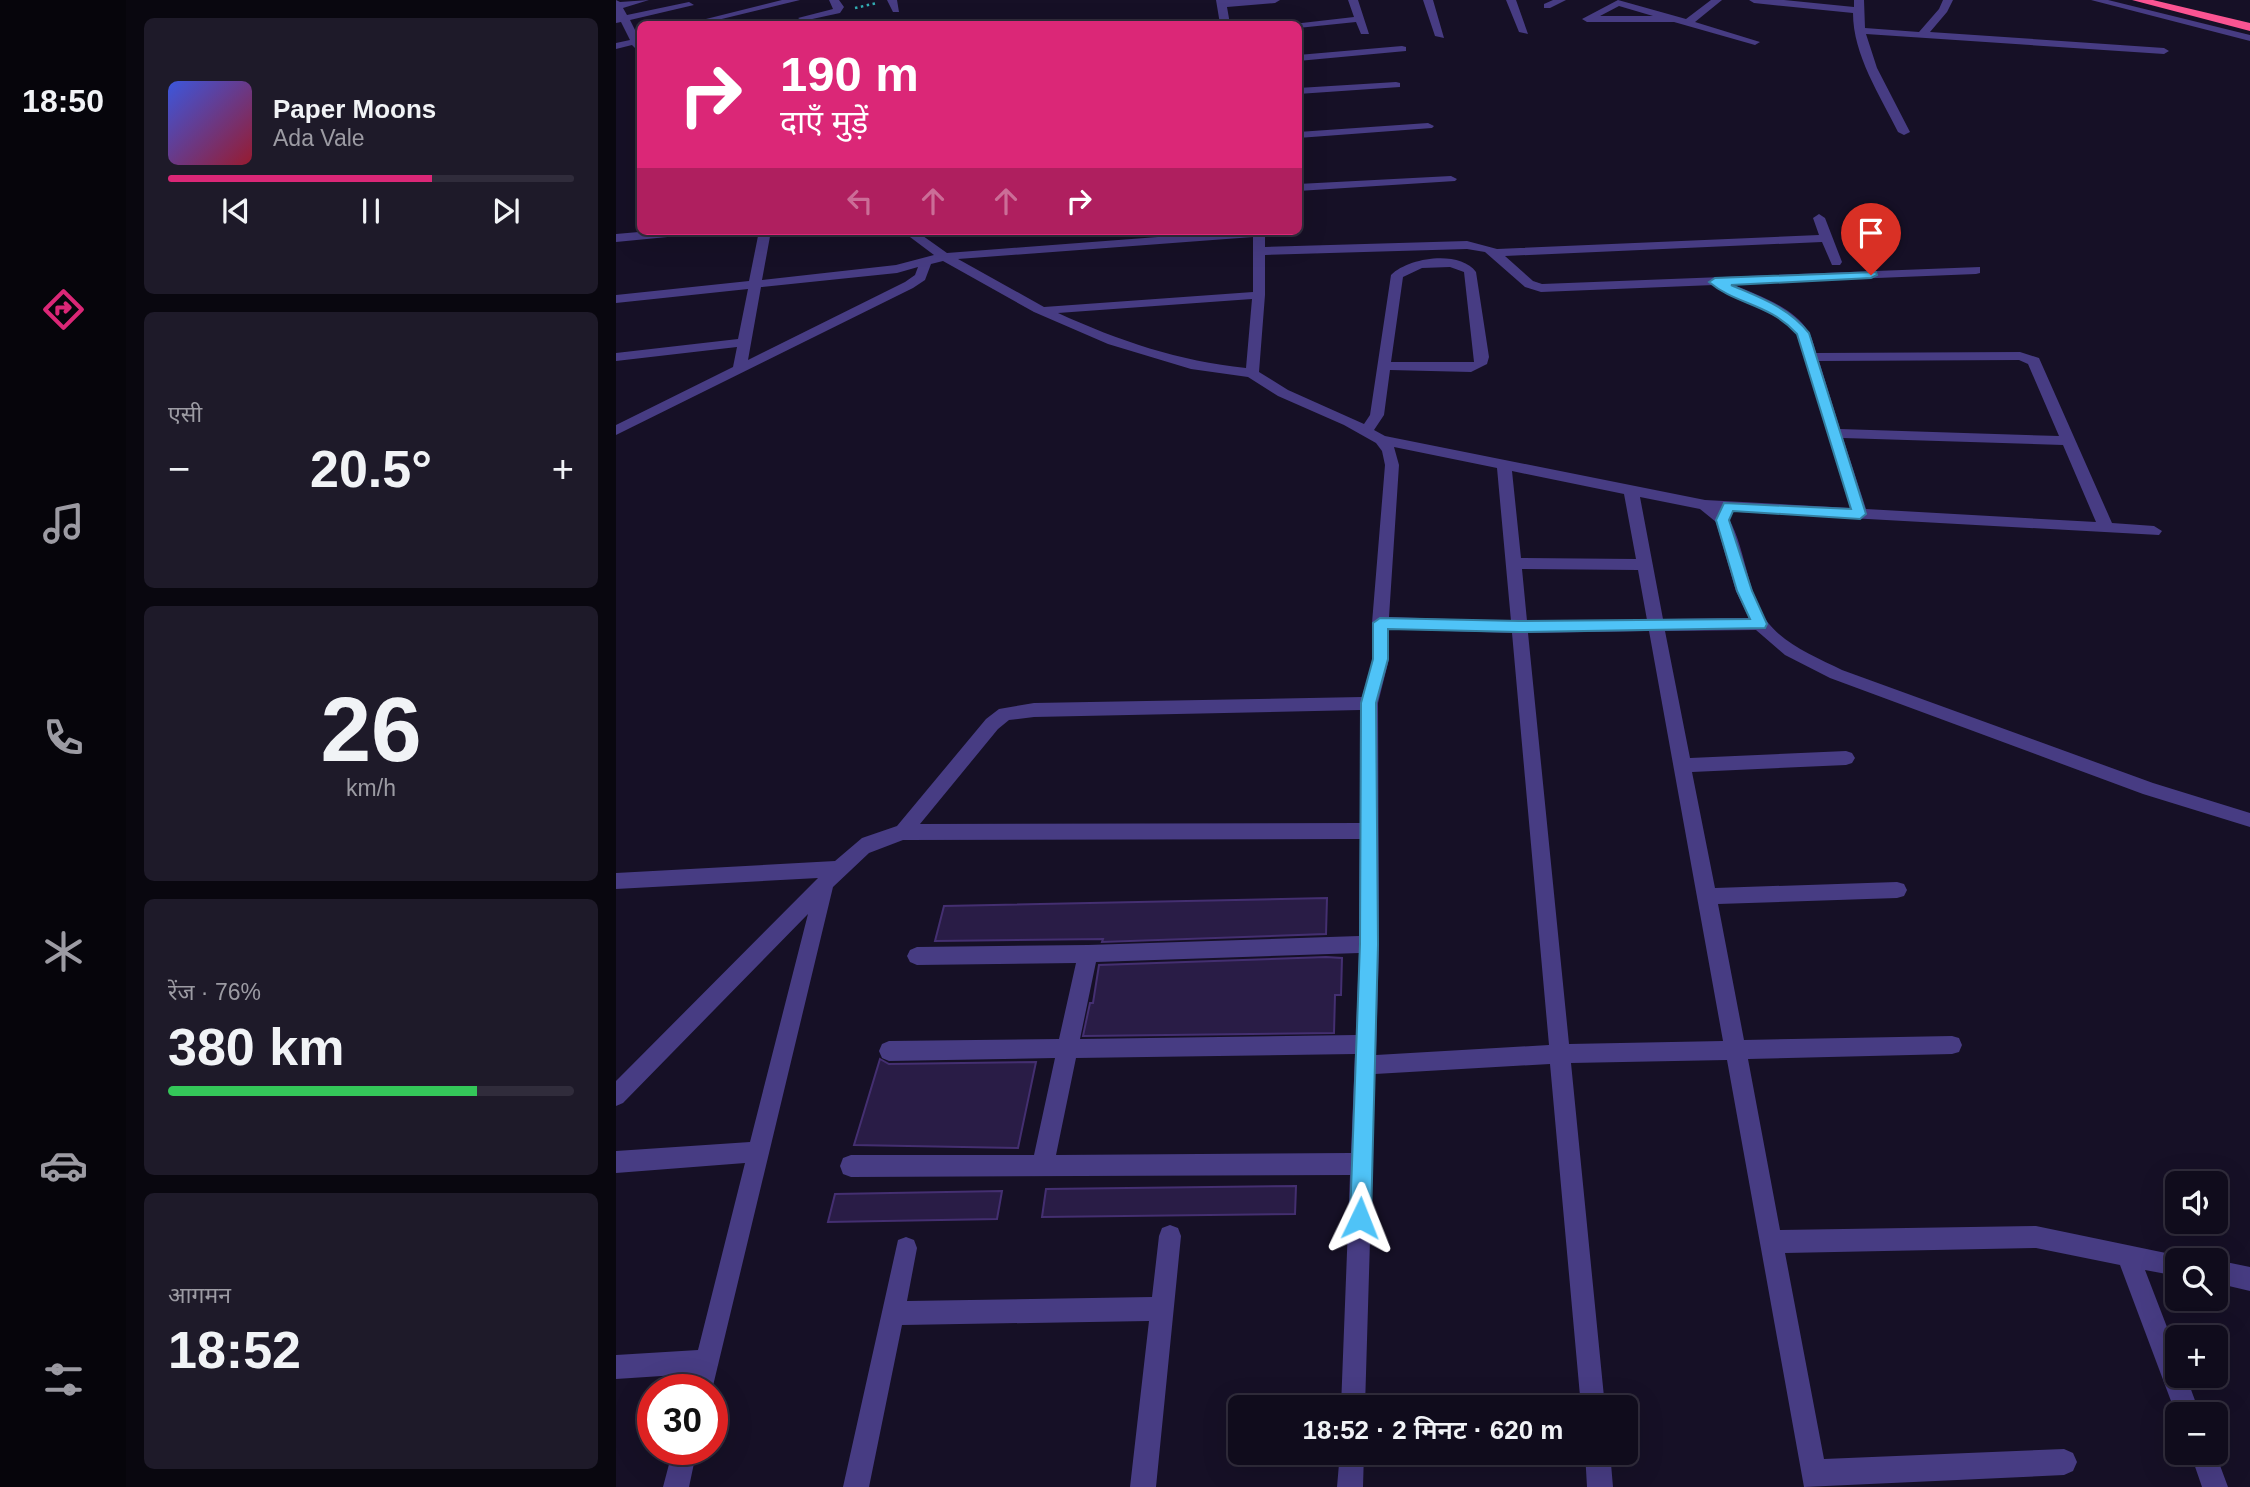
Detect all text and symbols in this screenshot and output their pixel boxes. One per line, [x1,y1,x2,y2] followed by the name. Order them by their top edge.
[780,47,919,101] text: 190 m
[665,49,756,140] icon: right
[22,83,104,119] text: 18:50
[273,94,436,124] text: Paper Moons
[780,104,868,140] text: दाएँ मुड़ें
[273,125,365,151] text: Ada Vale
[841,182,879,220] icon: left
[914,182,952,220] icon: ahead
[987,182,1025,220] icon: ahead
[1060,182,1098,220] icon: right
[217,192,255,230] icon: previous
[352,192,390,230] icon: pause
[487,192,525,230] icon: next
[1841,203,1901,275] pin
[1852,214,1890,252] icon: arrive
[39,285,88,334] icon: directions
[168,401,202,427] text: एसी
[310,440,432,498] text: 20.5°
[168,448,190,490] text: −
[552,448,574,490] text: +
[39,499,88,548] icon: music
[320,679,422,780] text: 26
[39,713,88,762] icon: phone
[346,775,396,801] text: km/h
[39,927,88,976] icon: climate
[168,979,261,1005] text: रेंज · 76%
[168,1018,344,1076] text: 380 km
[39,1141,88,1190] icon: car
[2165,1171,2228,1465] map controls
[2165,1171,2228,1234] button: sound
[1323,1181,1397,1255] position arrow
[2165,1248,2228,1311] button: search
[168,1282,231,1308] text: आगमन
[168,1321,301,1379] text: 18:52
[2165,1325,2228,1388] button: +
[39,1355,88,1404] icon: filters
[637,1374,728,1465] speed limit sign: 30
[2165,1402,2228,1465] button: −
[1303,1415,1563,1445] text: 18:52 · 2 मिनट · 620 m

